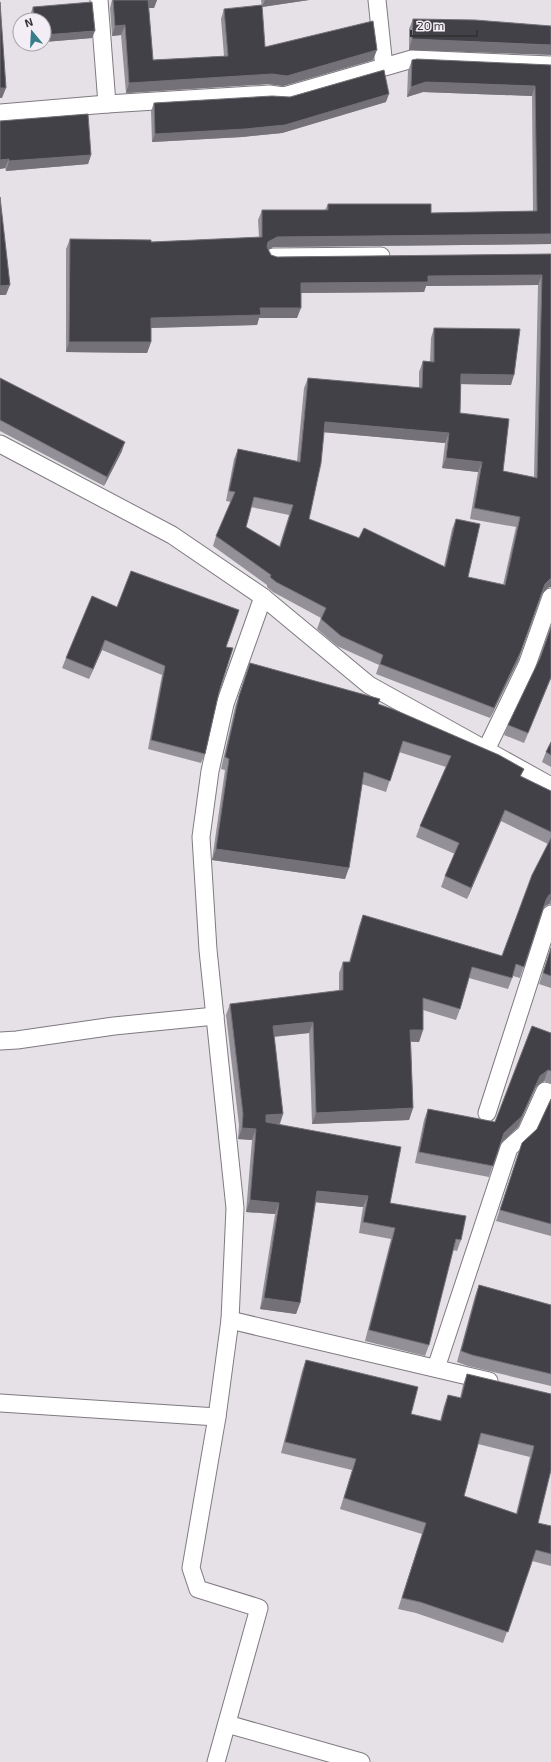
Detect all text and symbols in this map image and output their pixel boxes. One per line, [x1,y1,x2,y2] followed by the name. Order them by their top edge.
[12,12,52,52] north arrow
[411,12,477,38] scale bar
[23,15,35,29] text: N
[417,18,444,32] text: 20 m

